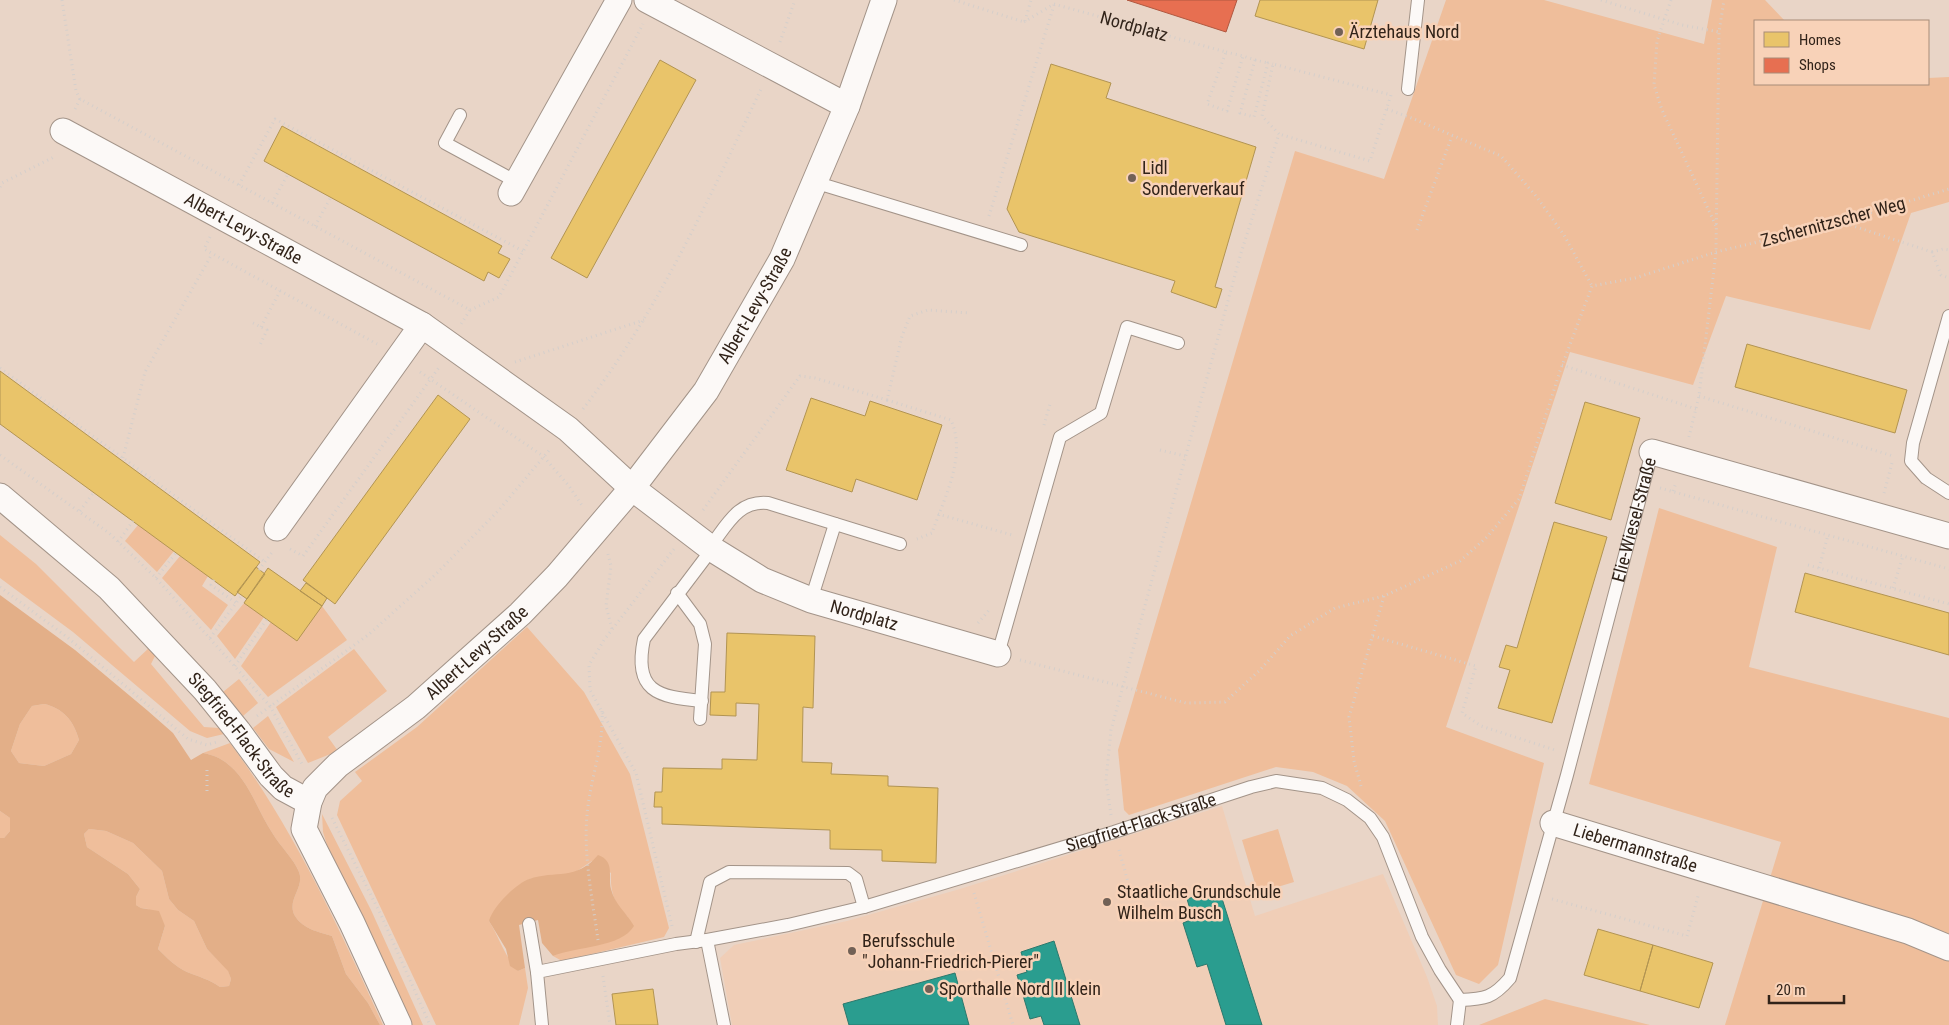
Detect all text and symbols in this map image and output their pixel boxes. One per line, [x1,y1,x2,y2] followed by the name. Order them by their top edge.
[1098,6,1170,45] street label: Nordplatz
[1754,20,1929,85] legend
[1349,21,1459,42] place label: Ärztehaus Nord
[1333,26,1345,38] marker: Ärztehaus Nord
[1799,31,1841,49] text: Homes
[1799,56,1836,74] text: Shops
[1142,157,1245,199] place label: Lidl Sonderverkauf
[1126,172,1138,184] marker: Lidl Sonderverkauf
[181,188,306,268] street label: Albert-Levy-Straße
[1758,192,1907,251] street label: Zschernitzscher Weg
[713,244,796,367] street label: Albert-Levy-Straße
[1607,455,1660,584] street label: Elie-Wiesel-Straße
[828,595,901,635] street label: Nordplatz
[421,601,532,703] street label: Albert-Levy-Straße
[184,668,298,802] street label: Siegfried-Flack-Straße
[1063,788,1219,856] street label: Siegfried-Flack-Straße
[1571,819,1700,876] street label: Liebermannstraße
[1117,881,1281,923] place label: Staatliche Grundschule Wilhelm Busch
[1101,896,1113,908] marker: Staatliche Grundschule Wilhelm Busch
[862,930,1039,972] place label: Berufsschule "Johann-Friedrich-Pierer"
[846,945,858,957] marker: Berufsschule "Johann-Friedrich-Pierer"
[1769,972,1844,1004] scale bar
[939,978,1101,999] place label: Sporthalle Nord II klein
[1776,981,1806,999] text: 20 m
[923,983,935,995] marker: Sporthalle Nord II klein

